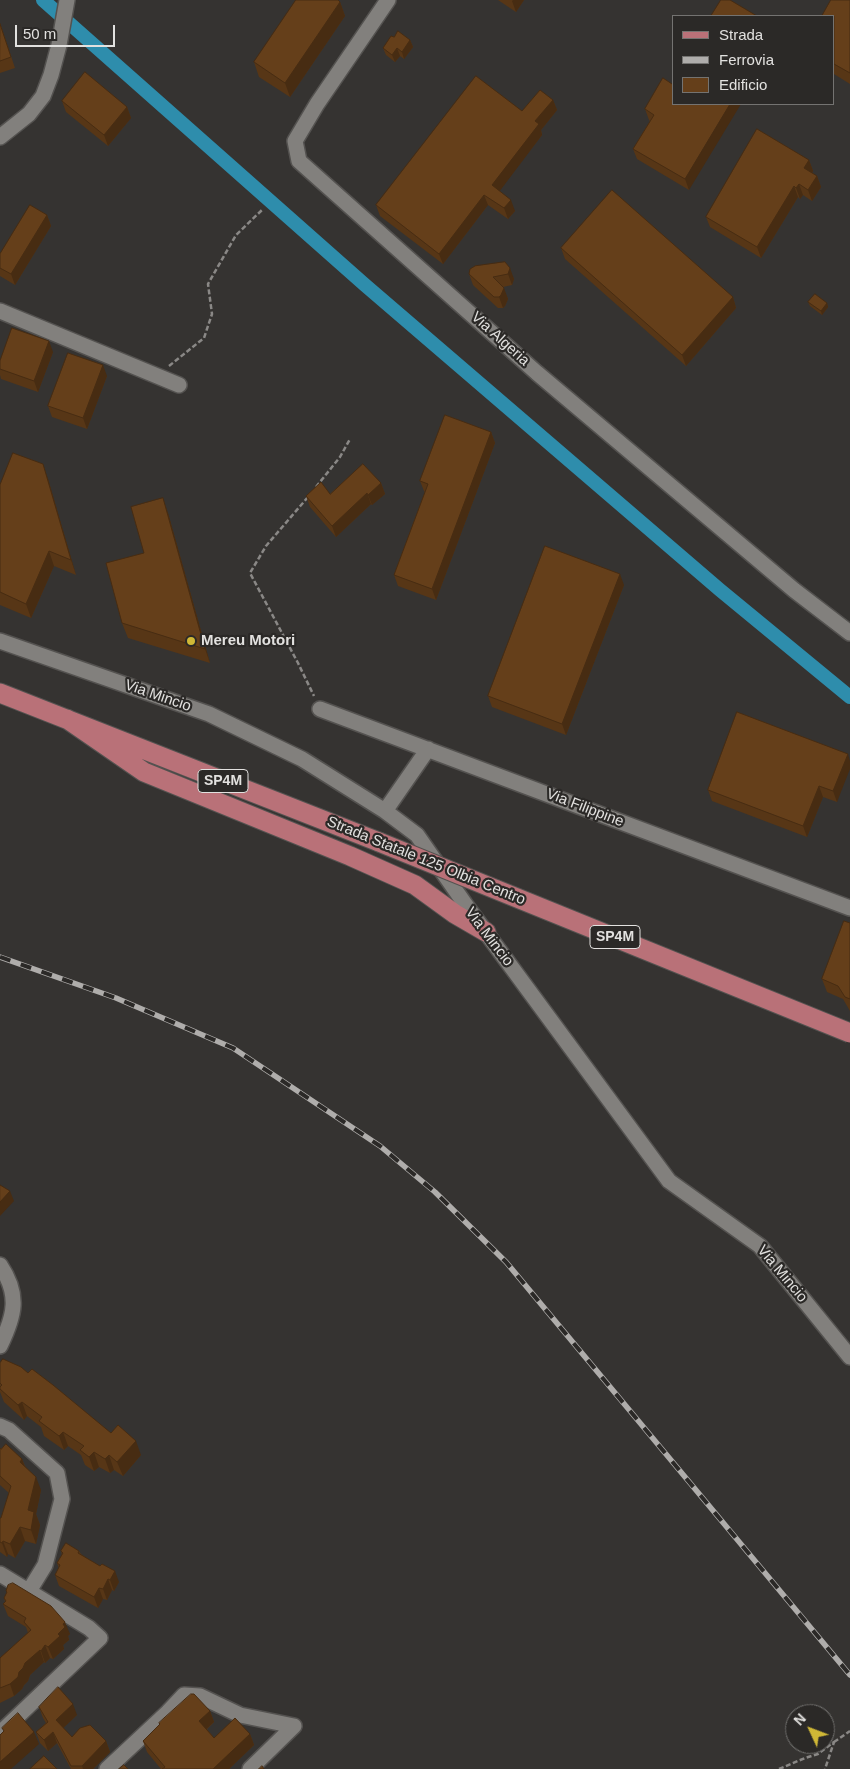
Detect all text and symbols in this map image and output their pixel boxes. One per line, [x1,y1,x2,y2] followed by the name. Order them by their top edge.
[18,15,118,47] scale bar
[672,15,835,105] legend
[23,25,56,42] text: 50 m
[719,26,763,43] text: Strada
[719,51,774,68] text: Ferrovia
[719,76,767,93] text: Edificio
[467,308,533,370] street label: Via Algeria
[201,632,295,650] place label: Mereu Motori
[185,635,197,647] marker: Mereu Motori
[122,676,194,716] street label: Via Mincio
[198,769,248,792] road number: SP4M
[544,785,626,831] street label: Via Filippine
[324,813,528,909] street label: Strada Statale 125 Olbia Centro
[461,904,517,970] street label: Via Mincio
[590,926,640,949] road number: SP4M
[753,1242,811,1306] street label: Via Mincio
[785,1704,835,1754] north arrow
[790,1710,809,1729] text: N

